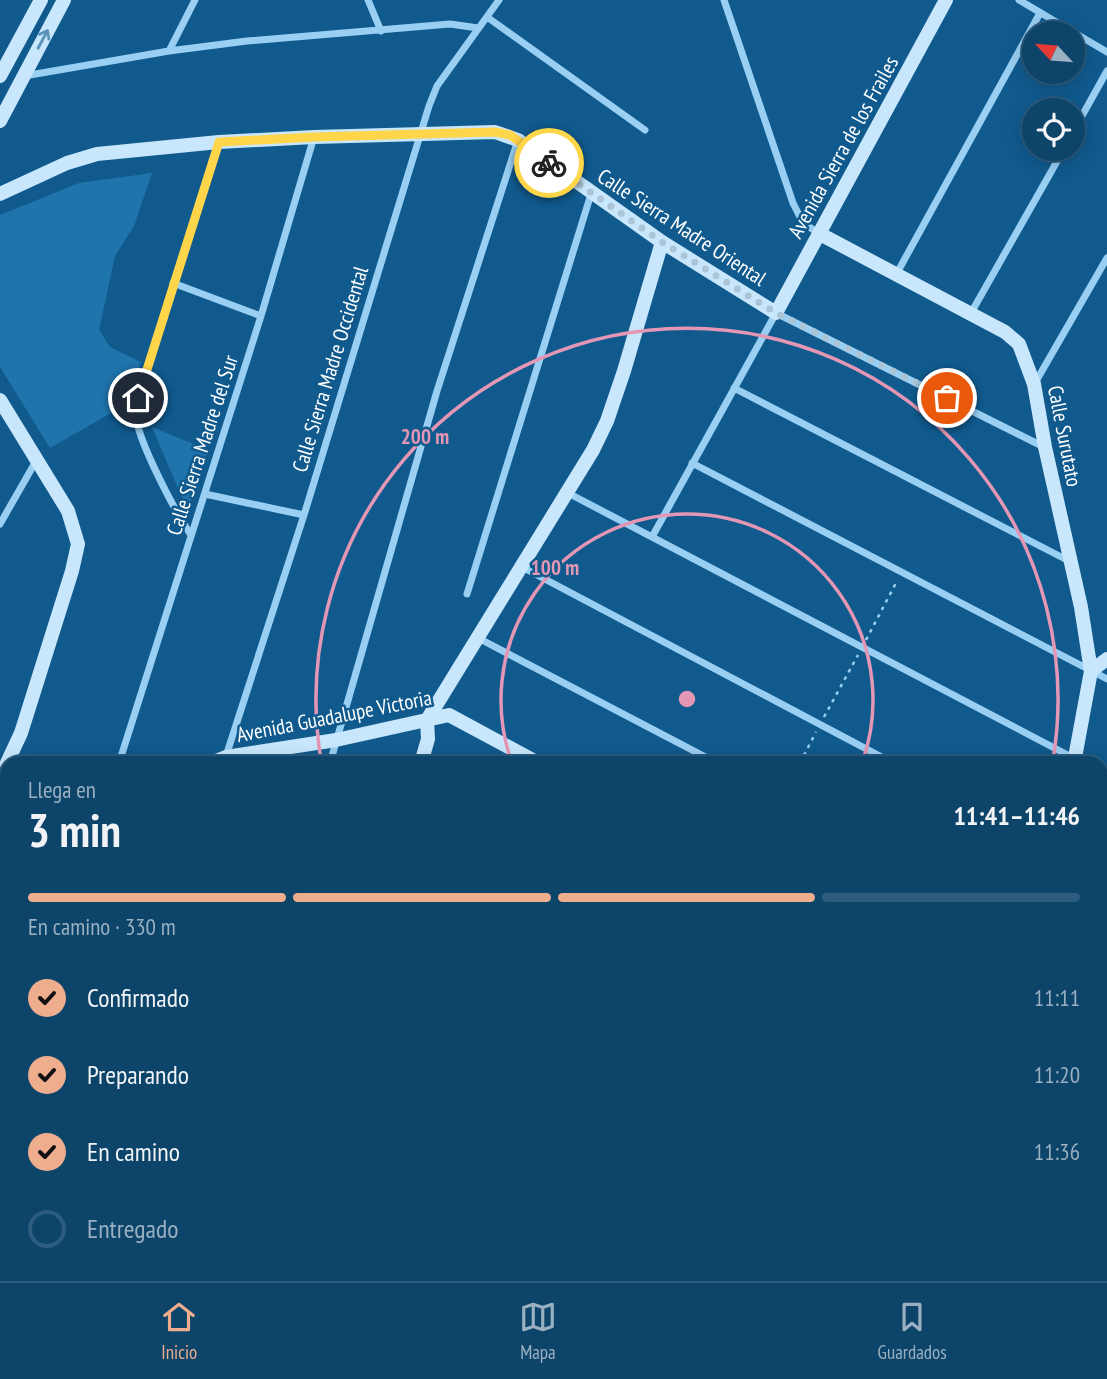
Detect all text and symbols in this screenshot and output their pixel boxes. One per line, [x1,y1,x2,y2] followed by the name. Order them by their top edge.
[1022,21,1085,84] north arrow
[1022,21,1085,161] map controls
[37,29,50,50] one-way arrow
[782,51,904,243] street label: Avenida Sierra de los Frailes
[1022,98,1085,161] button: locate
[514,128,584,198] courier
[530,144,568,182] icon: bike
[593,162,772,292] street label: Calle Sierra Madre Oriental
[286,263,374,475] street label: Calle Sierra Madre Occidental
[160,351,244,539] street label: Calle Sierra Madre del Sur
[108,368,168,428] pin
[917,368,977,428] pin
[119,379,157,417] icon: home
[928,379,966,417] icon: bag
[1042,383,1088,489] street label: Calle Surutato
[401,423,449,450] text: 200 m
[531,554,579,581] text: 100 m
[234,684,434,748] street label: Avenida Guadalupe Victoria
[675,687,699,711] centre of rings
[28,775,96,804] text: Llega en
[953,799,1080,832] text: 11:41–11:46
[28,800,121,860] text: 3 min
[28,912,176,941] text: En camino · 330 m
[28,979,66,1017] icon: check
[87,981,189,1014] text: Confirmado
[1034,983,1080,1012] text: 11:11
[28,1056,66,1094] icon: check
[87,1058,189,1091] text: Preparando
[1034,1060,1080,1089] text: 11:20
[28,1133,66,1171] icon: check
[87,1135,180,1168] text: En camino
[1034,1137,1080,1166] text: 11:36
[87,1212,179,1245] text: Entregado
[160,1298,198,1364] tab: Inicio
[519,1298,557,1364] tab: Mapa
[878,1298,947,1364] tab: Guardados

